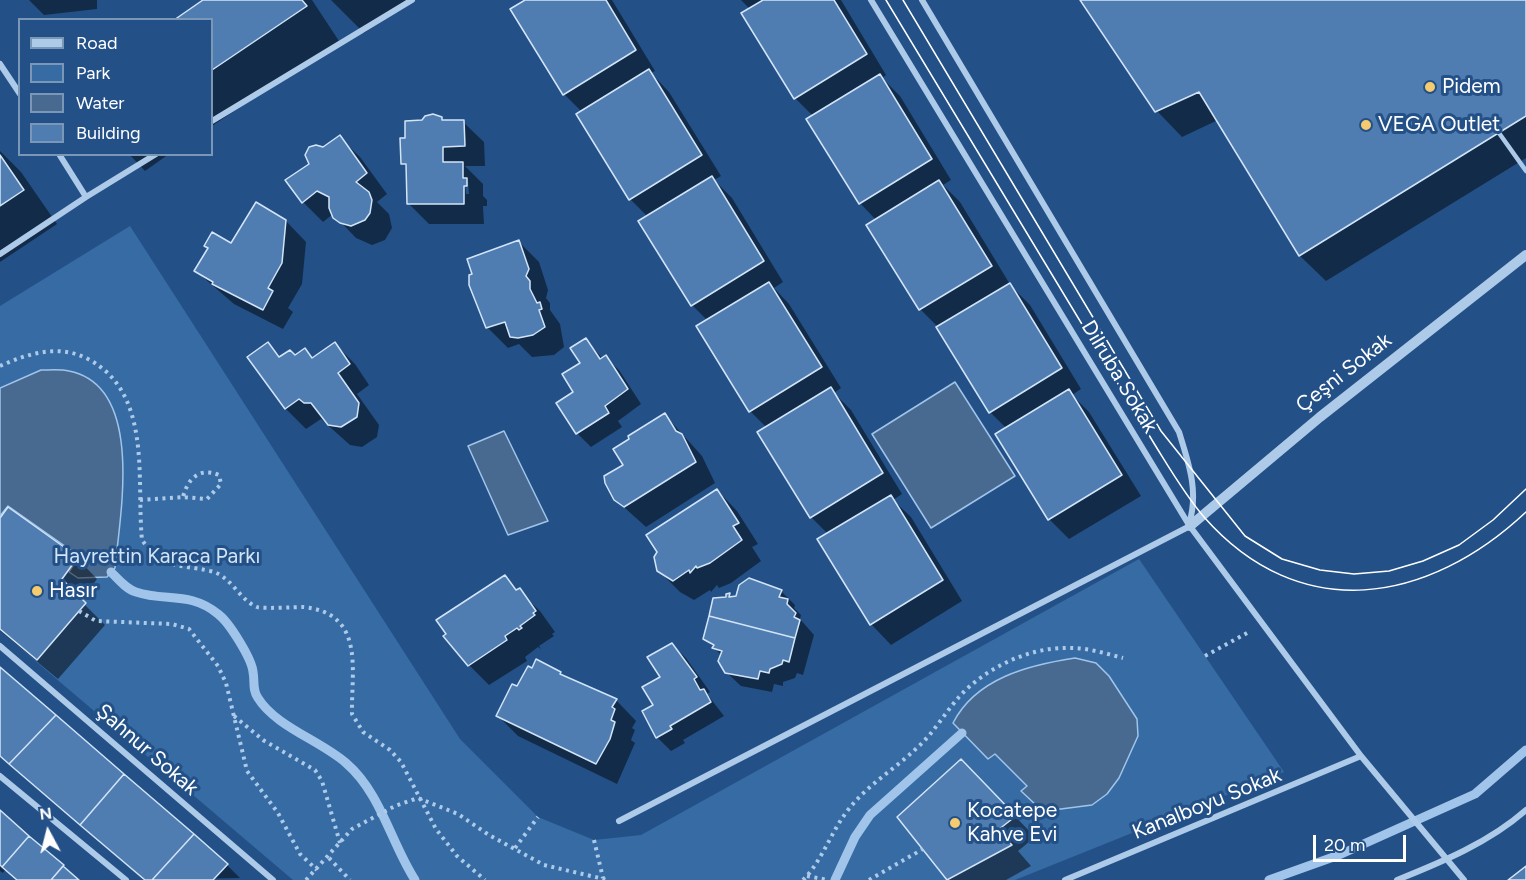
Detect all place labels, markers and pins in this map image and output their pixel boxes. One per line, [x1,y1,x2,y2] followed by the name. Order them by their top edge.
[1442,74,1501,100] place label: Pidem
[1423,80,1437,94] marker: Pidem
[1378,112,1500,138] place label: VEGA Outlet
[1359,118,1373,132] marker: VEGA Outlet
[49,578,97,604] place label: Hasır
[30,584,44,598] marker: Hasır
[967,798,1057,848] place label: Kocatepe Kahve Evi
[948,816,962,830] marker: Kocatepe Kahve Evi

